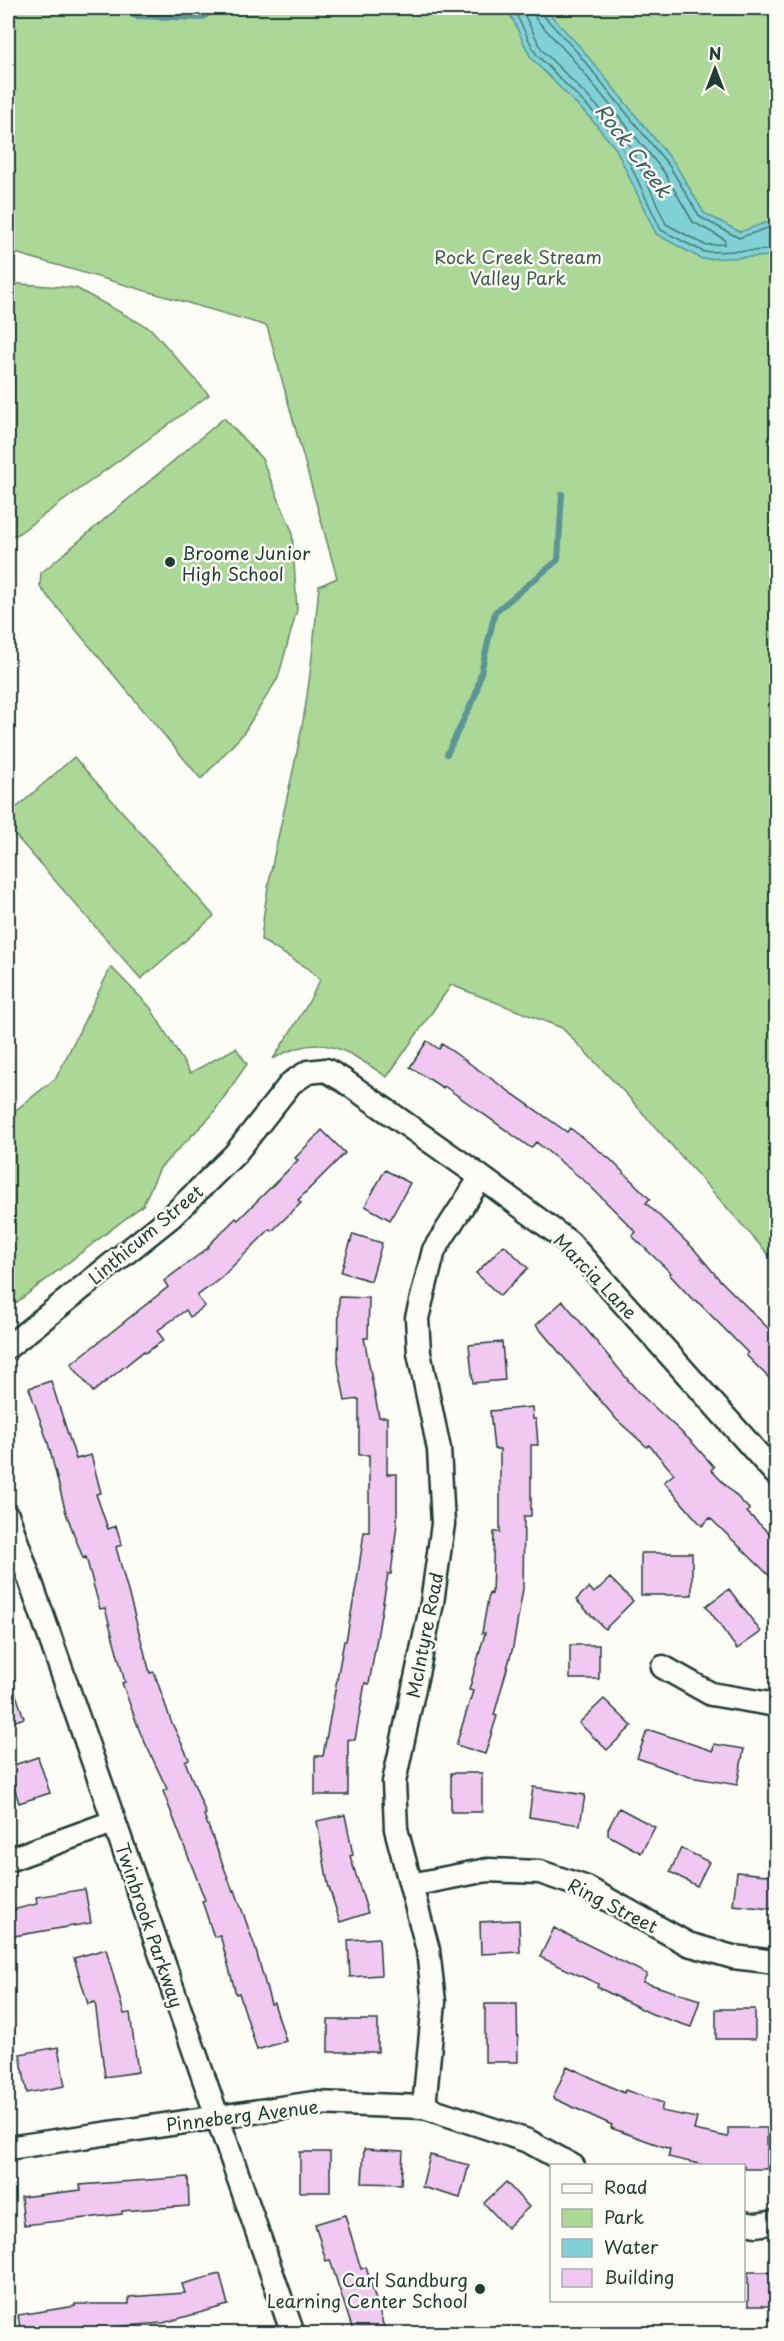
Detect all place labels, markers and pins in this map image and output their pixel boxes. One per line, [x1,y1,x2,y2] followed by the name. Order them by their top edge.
[182,539,311,587] place label: Broome Junior High School
[163,555,177,569] marker: Broome Junior High School
[267,2266,468,2314] place label: Carl Sandburg Learning Center School
[473,2282,487,2296] marker: Carl Sandburg Learning Center School

